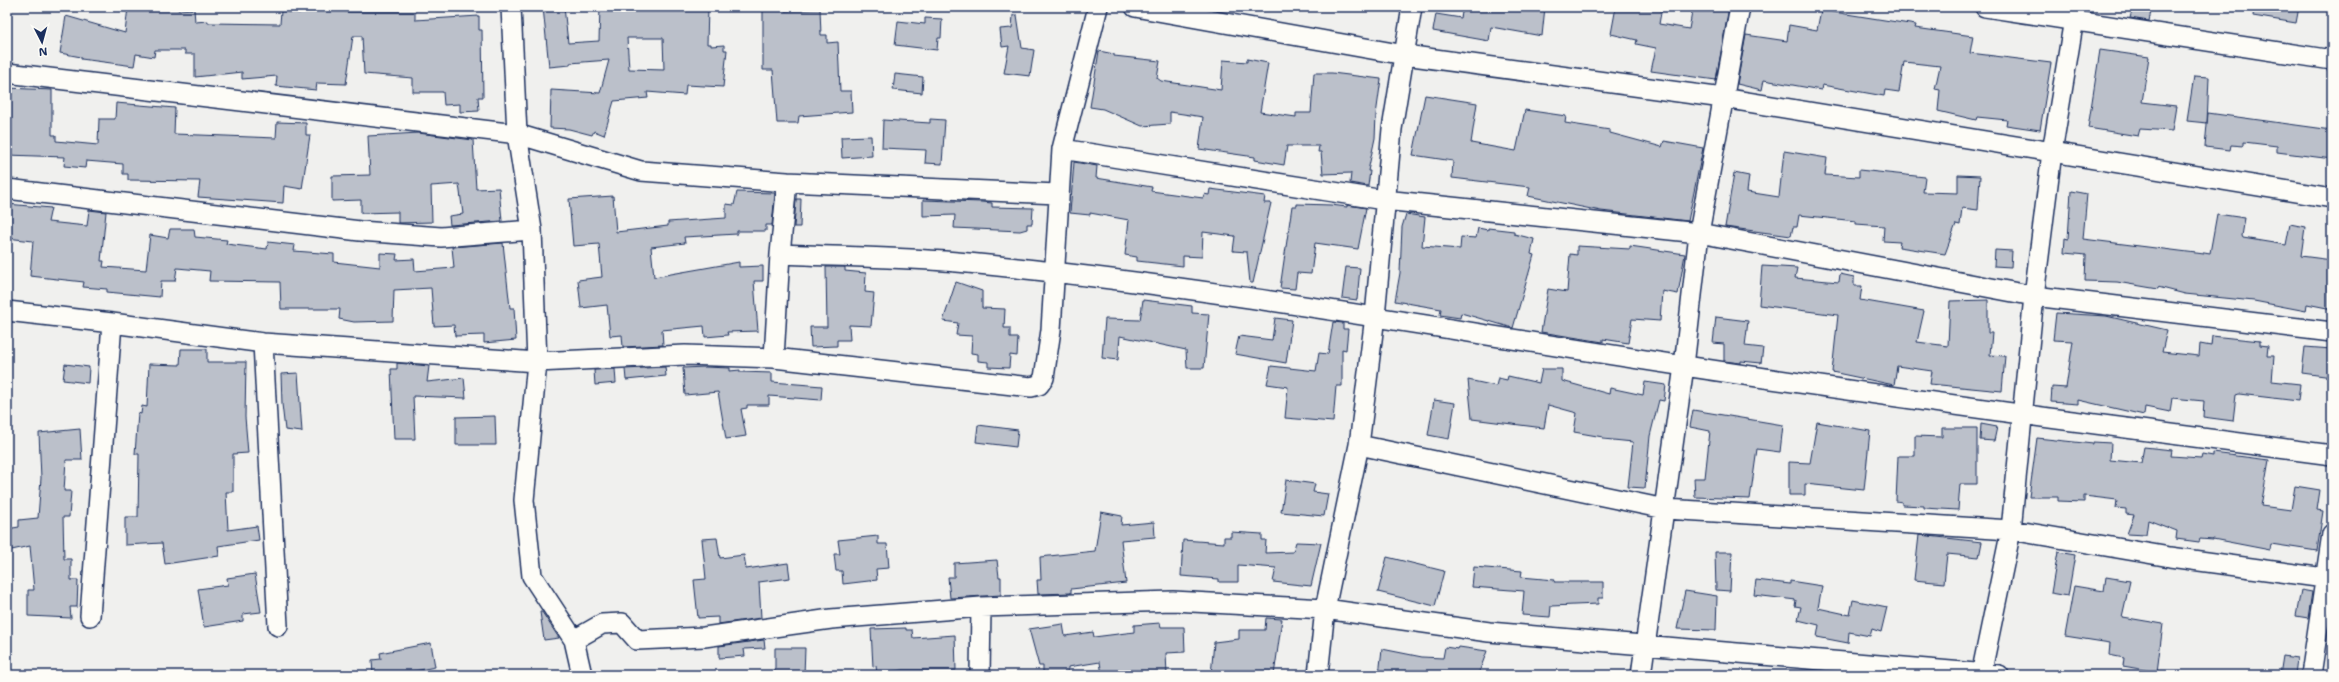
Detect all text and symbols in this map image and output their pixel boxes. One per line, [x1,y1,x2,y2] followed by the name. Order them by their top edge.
[22,22,62,62] north arrow
[38,44,48,59] text: N

